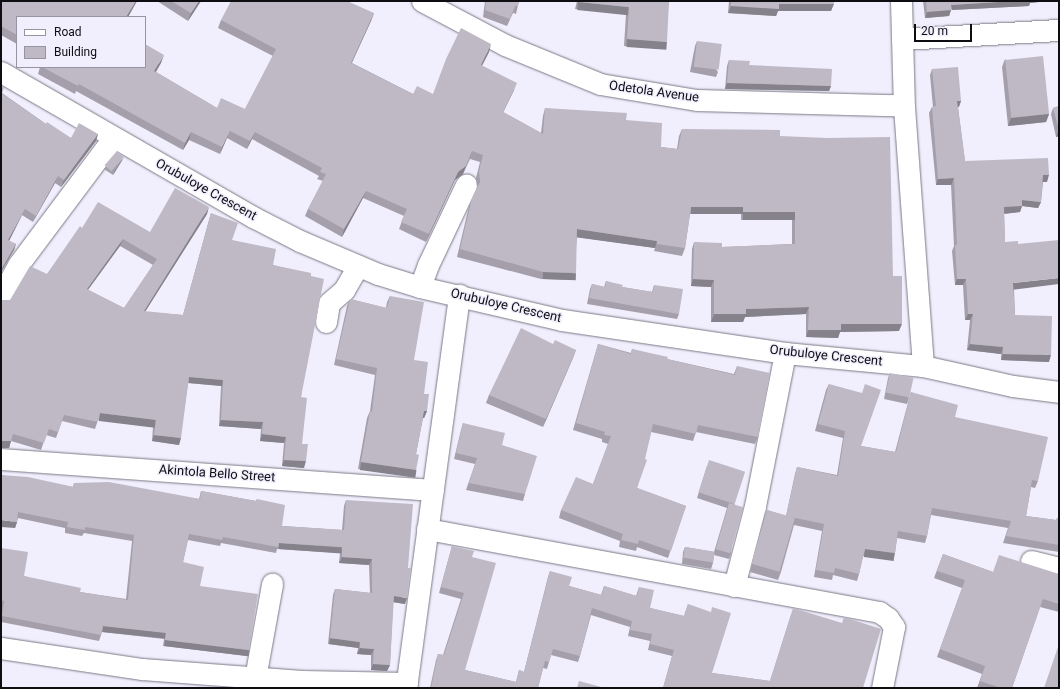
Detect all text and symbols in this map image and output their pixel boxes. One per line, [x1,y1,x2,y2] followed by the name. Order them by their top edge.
[16,16,146,68] legend
[916,16,974,42] scale bar
[921,24,948,38] text: 20 m
[54,25,82,39] text: Road
[54,45,97,59] text: Building
[608,78,700,106] street label: Odetola Avenue
[153,156,259,224] street label: Orubuloye Crescent
[449,286,563,326] street label: Orubuloye Crescent
[769,342,883,370] street label: Orubuloye Crescent
[158,462,276,486] street label: Akintola Bello Street

